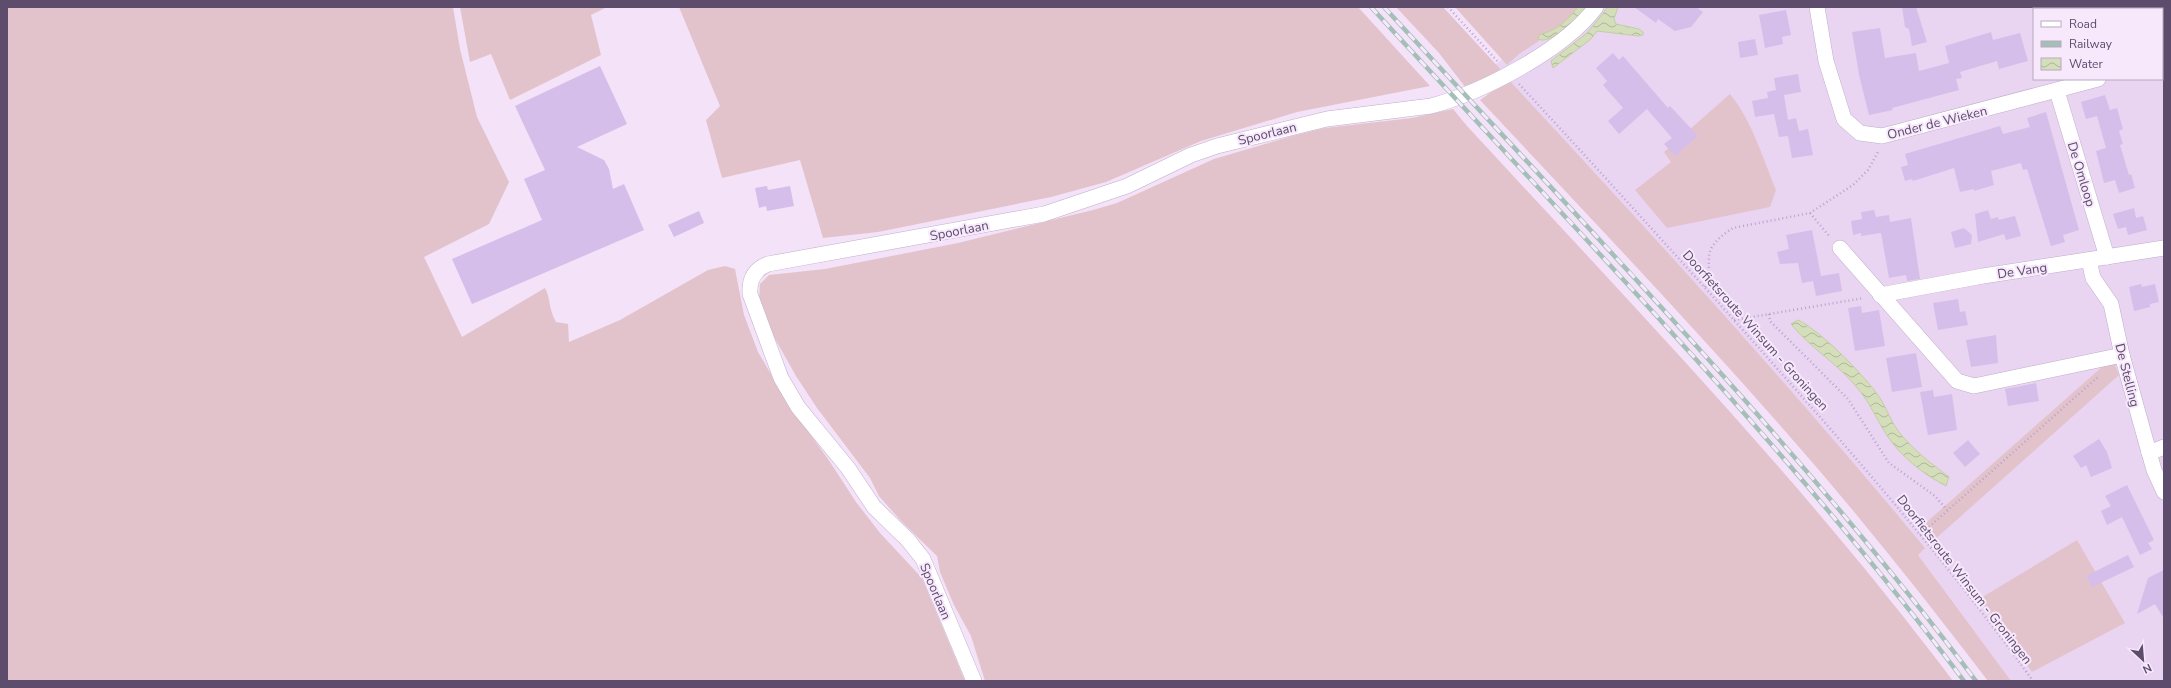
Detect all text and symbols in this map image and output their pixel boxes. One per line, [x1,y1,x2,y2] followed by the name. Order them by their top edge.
[2033,8,2163,80] legend
[2069,16,2097,32] text: Road
[2069,36,2113,52] text: Railway
[2069,56,2103,72] text: Water
[1885,102,1989,144] street label: Onder de Wieken
[1236,118,1298,150] street label: Spoorlaan
[2063,140,2099,209] street label: De Omloop
[928,216,990,246] street label: Spoorlaan
[1678,246,1832,415] street label: Doorfietsroute Winsum - Groningen
[1996,259,2048,283] street label: De Vang
[2110,342,2144,409] street label: De Stelling
[1892,491,2036,668] street label: Doorfietsroute Winsum - Groningen
[915,560,955,622] street label: Spoorlaan
[2123,640,2163,680] north arrow
[2140,660,2154,677] text: N

